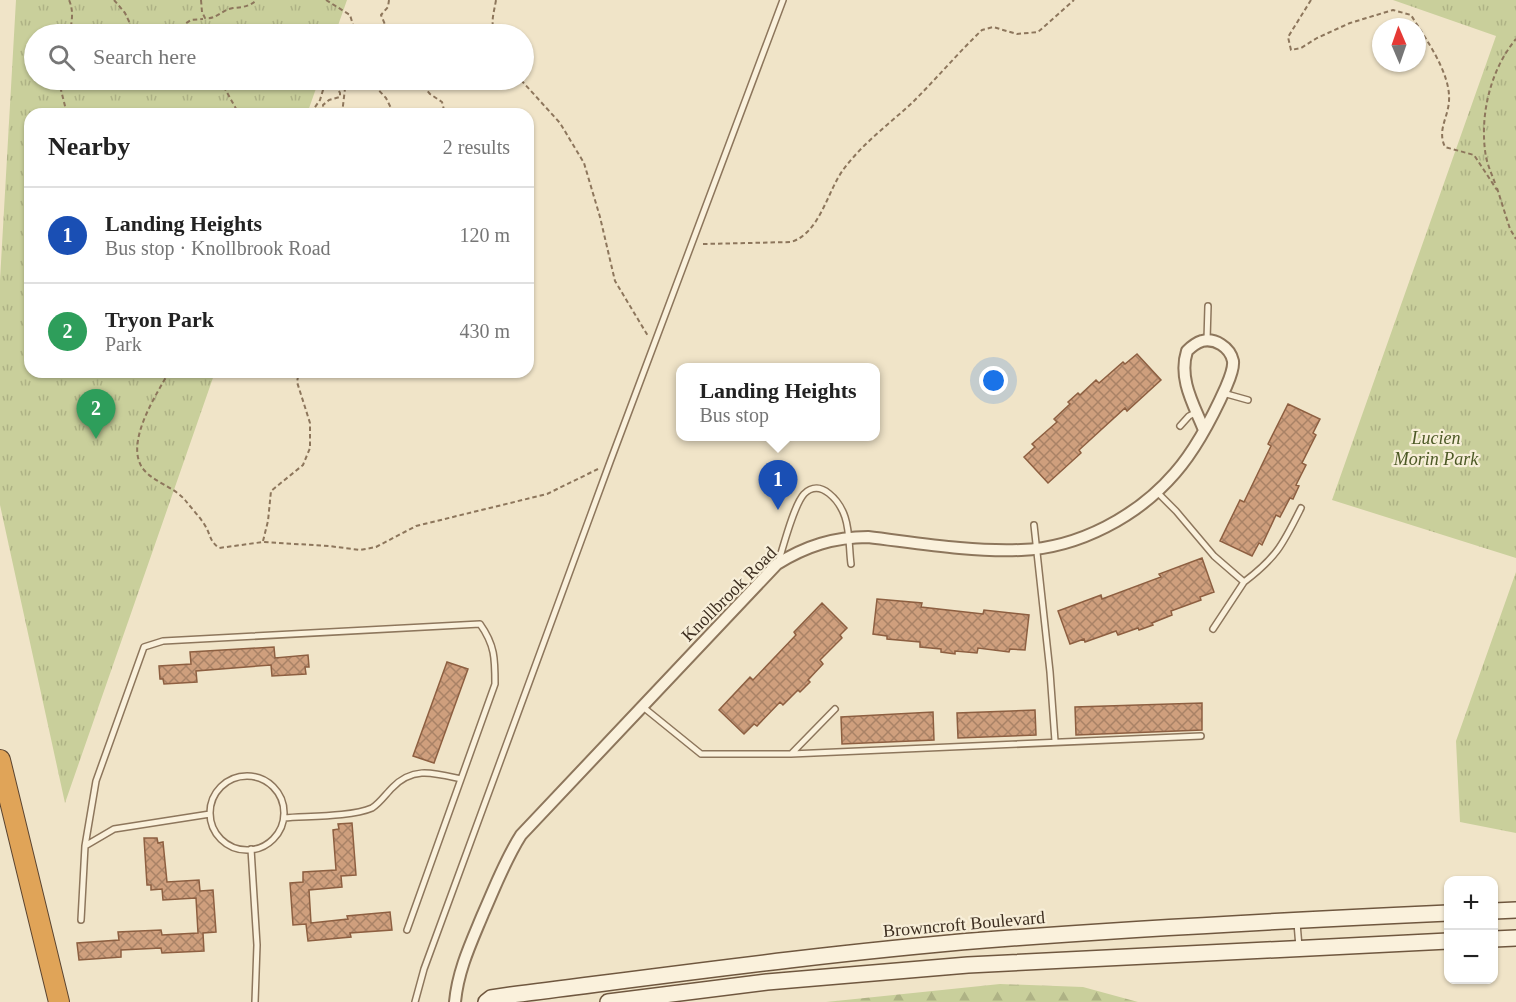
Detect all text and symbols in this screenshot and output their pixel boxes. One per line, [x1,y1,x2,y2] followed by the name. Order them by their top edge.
[1372,18,1426,72] north arrow
[24,24,534,90] search box
[45,41,78,74] icon: search
[93,44,196,69] text: Search here
[48,132,130,161] text: Nearby
[443,136,510,158] text: 2 results
[105,211,262,236] text: Landing Heights
[63,224,73,246] text: 1
[459,224,510,246] text: 120 m
[105,237,331,259] text: Bus stop · Knollbrook Road
[105,307,214,332] text: Tryon Park
[63,320,73,342] text: 2
[459,320,510,342] text: 430 m
[105,333,142,355] text: Park
[676,363,880,441] popup
[979,366,1008,395] your location
[699,378,857,403] text: Landing Heights
[76,390,116,439] pin: 2
[699,404,769,426] text: Bus stop
[1393,428,1479,469] park label: Lucien Morin Park
[758,460,798,510] pin: 1
[678,543,780,645] street label: Knollbrook Road
[1444,876,1498,984] map controls
[1444,876,1498,930] button: +
[882,907,1046,941] street label: Browncroft Boulevard
[1444,930,1498,984] button: −

